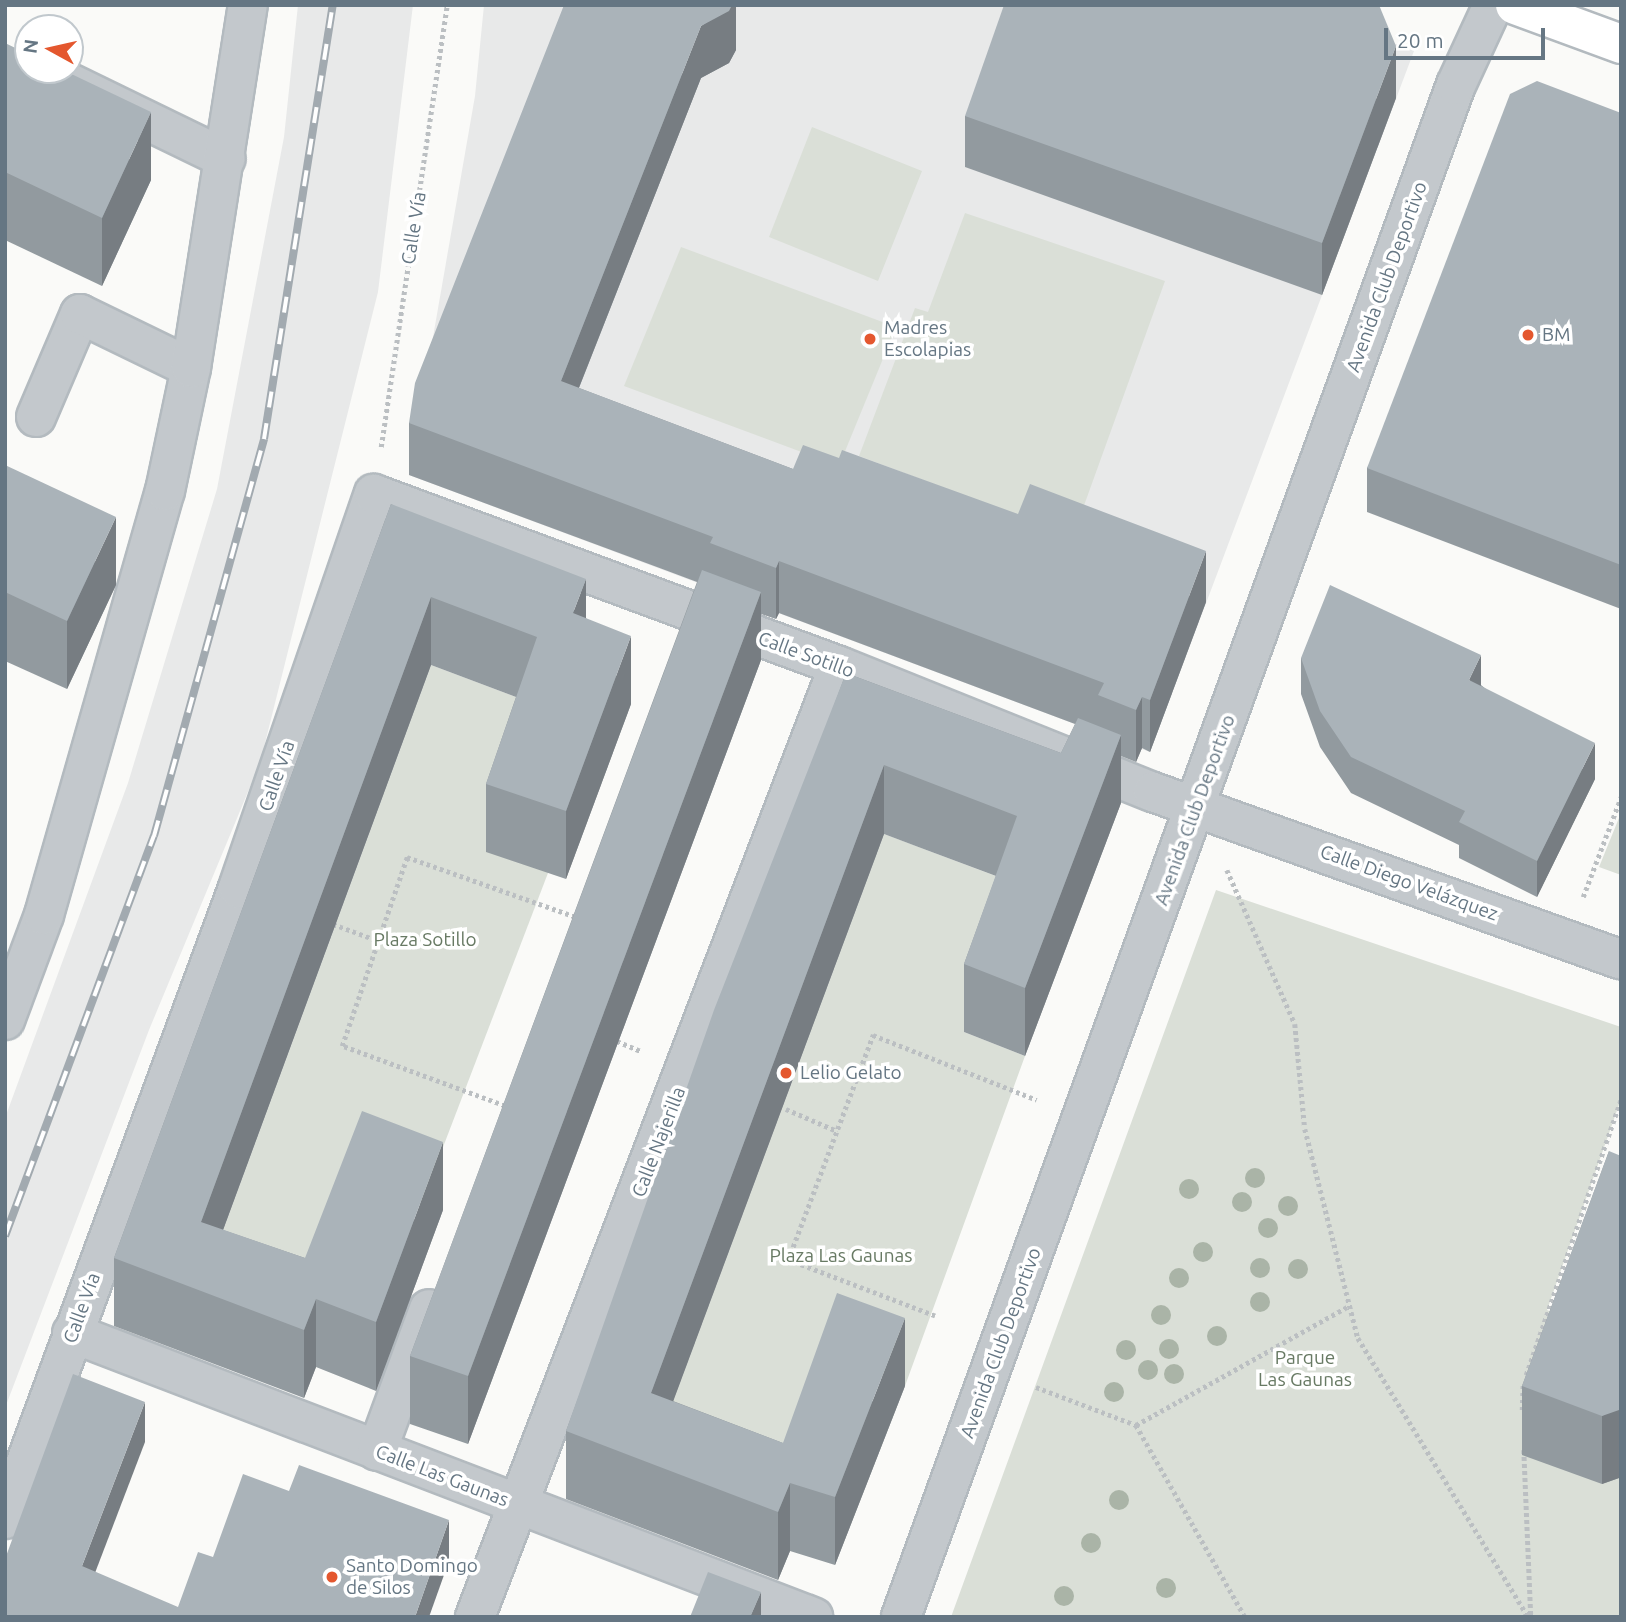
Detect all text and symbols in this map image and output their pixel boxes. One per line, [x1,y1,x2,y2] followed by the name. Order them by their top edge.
[14,14,84,84] north arrow
[1388,14,1549,58] scale bar
[1397,28,1444,52] text: 20 m
[18,38,42,55] text: N
[1342,179,1432,375] street label: Avenida Club Deportivo
[397,190,431,266] street label: Calle Vía
[884,317,971,361] place label: Madres Escolapias
[1542,324,1571,346] place label: BM
[1520,327,1536,343] marker: BM
[862,331,878,347] marker: Madres Escolapias
[755,627,857,683] street label: Calle Sotillo
[1150,712,1240,908] street label: Avenida Club Deportivo
[254,738,300,814] street label: Calle Vía
[1317,840,1501,926] street label: Calle Diego Velázquez
[373,929,477,951] park label: Plaza Sotillo
[800,1062,902,1084] place label: Lelio Gelato
[778,1065,794,1081] marker: Lelio Gelato
[628,1084,690,1200] street label: Calle Najerilla
[769,1245,913,1267] park label: Plaza Las Gaunas
[956,1245,1046,1441] street label: Avenida Club Deportivo
[59,1270,105,1346] street label: Calle Vía
[1258,1347,1352,1391] park label: Parque Las Gaunas
[372,1440,512,1512] street label: Calle Las Gaunas
[346,1555,478,1599] place label: Santo Domingo de Silos
[324,1569,340,1585] marker: Santo Domingo de Silos

